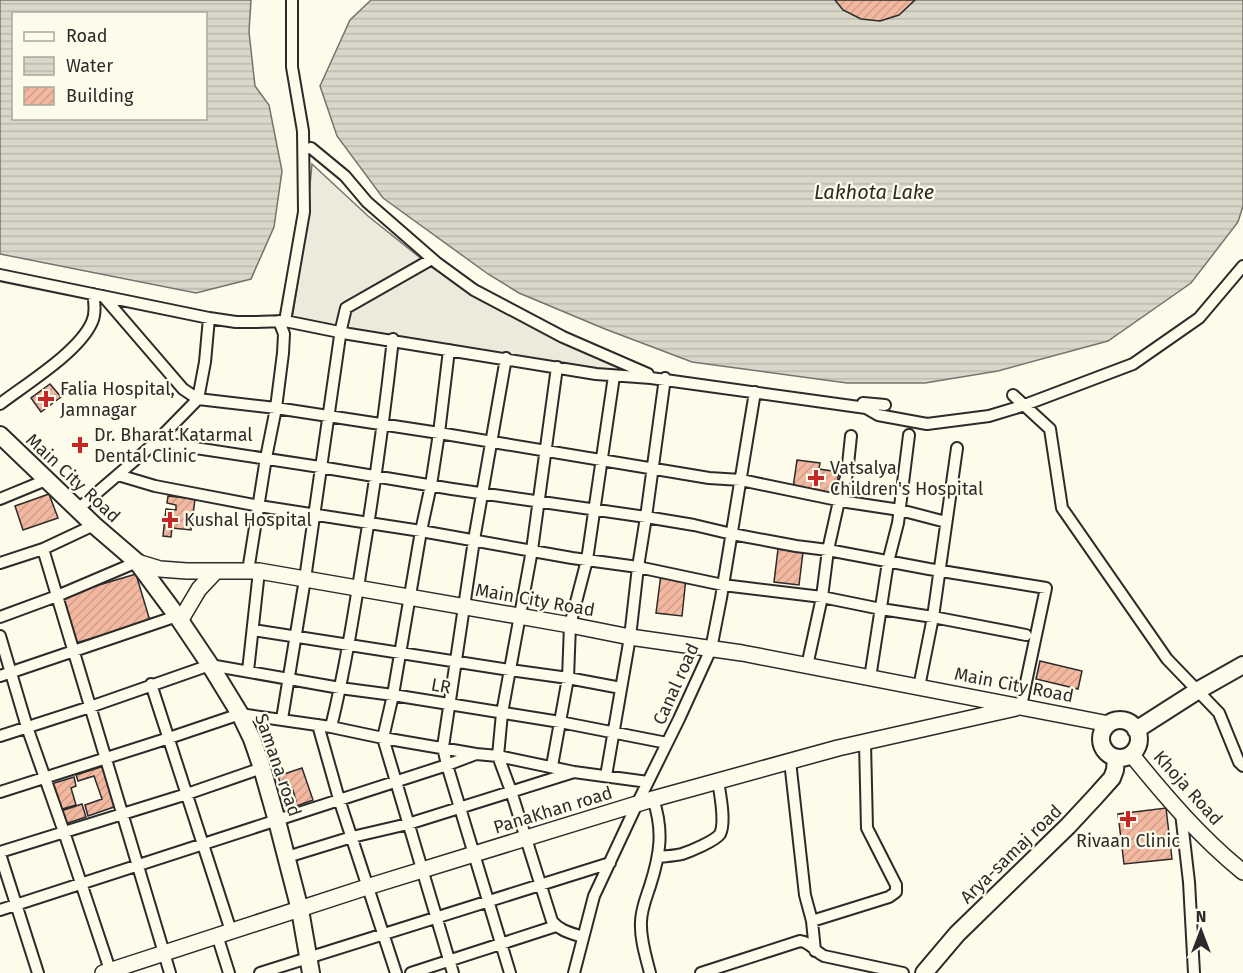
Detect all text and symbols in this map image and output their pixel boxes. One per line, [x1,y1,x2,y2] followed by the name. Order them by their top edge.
[12,12,207,120] legend
[66,25,108,47] text: Road
[66,55,113,77] text: Water
[66,85,134,107] text: Building
[814,180,934,204] water label: Lakhota Lake
[60,378,175,421] place label: Falia Hospital, Jamnagar
[37,390,55,408] marker: Falia Hospital, Jamnagar
[94,424,253,467] place label: Dr. Bharat Katarmal Dental Clinic
[21,429,125,527] street label: Main City Road
[71,436,89,454] marker: Dr. Bharat Katarmal Dental Clinic
[830,457,983,500] place label: Vatsalya Children's Hospital
[807,469,825,487] marker: Vatsalya Children's Hospital
[184,509,312,531] place label: Kushal Hospital
[161,511,179,529] marker: Kushal Hospital
[474,579,596,621] street label: Main City Road
[648,640,704,728] street label: Canal road
[953,663,1075,707] street label: Main City Road
[429,673,453,699] street label: LR
[250,711,306,819] street label: Samana road
[1149,746,1227,830] street label: Khoja Road
[491,781,615,839] street label: PanaKhan road
[956,800,1066,908] street label: Arya-samaj road
[1119,810,1137,828] marker: Rivaan Clinic
[1076,830,1180,852] place label: Rivaan Clinic
[1171,901,1231,961] north arrow
[1196,907,1206,926] text: N

